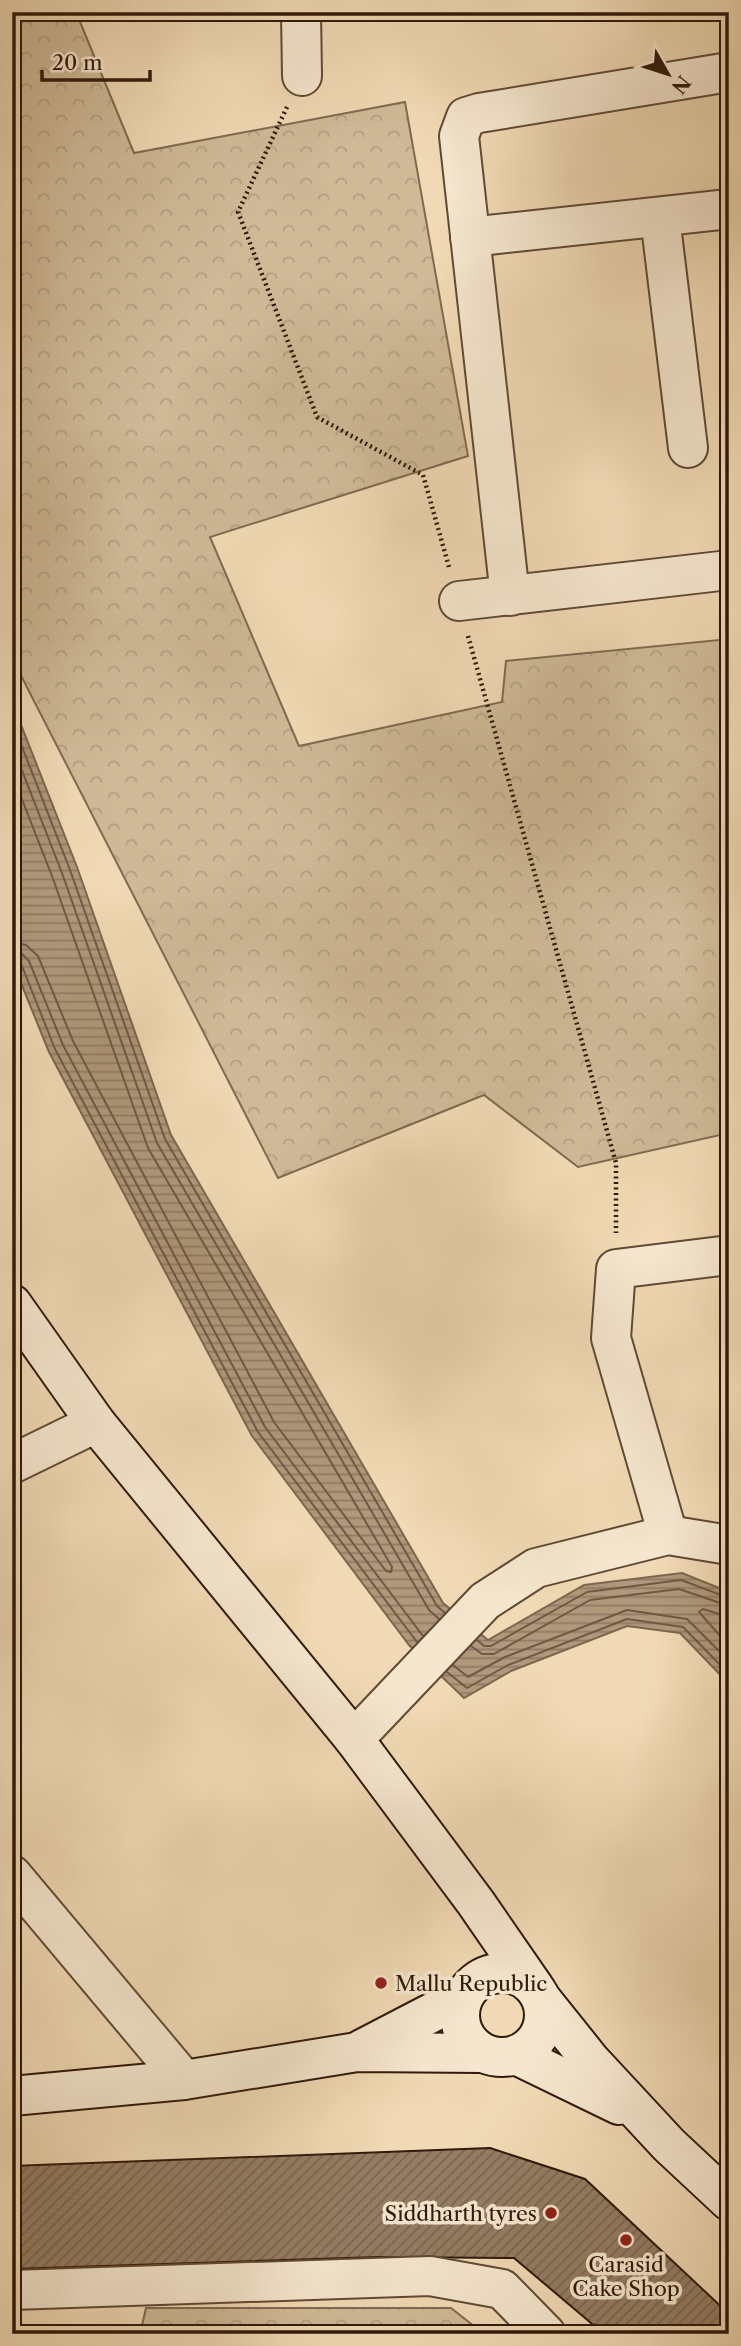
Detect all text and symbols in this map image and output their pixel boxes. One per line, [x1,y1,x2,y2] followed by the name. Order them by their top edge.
[42,38,150,82] scale bar
[632,38,702,108] north arrow
[52,50,103,75] text: 20 m
[667,71,695,98] text: N
[395,1971,547,1996] place label: Mallu Republic
[373,1975,389,1991] marker: Mallu Republic
[385,2201,537,2226] place label: Siddharth tyres
[543,2205,559,2221] marker: Siddharth tyres
[618,2232,634,2248] marker: Carasid Cake Shop
[572,2252,680,2301] place label: Carasid Cake Shop

